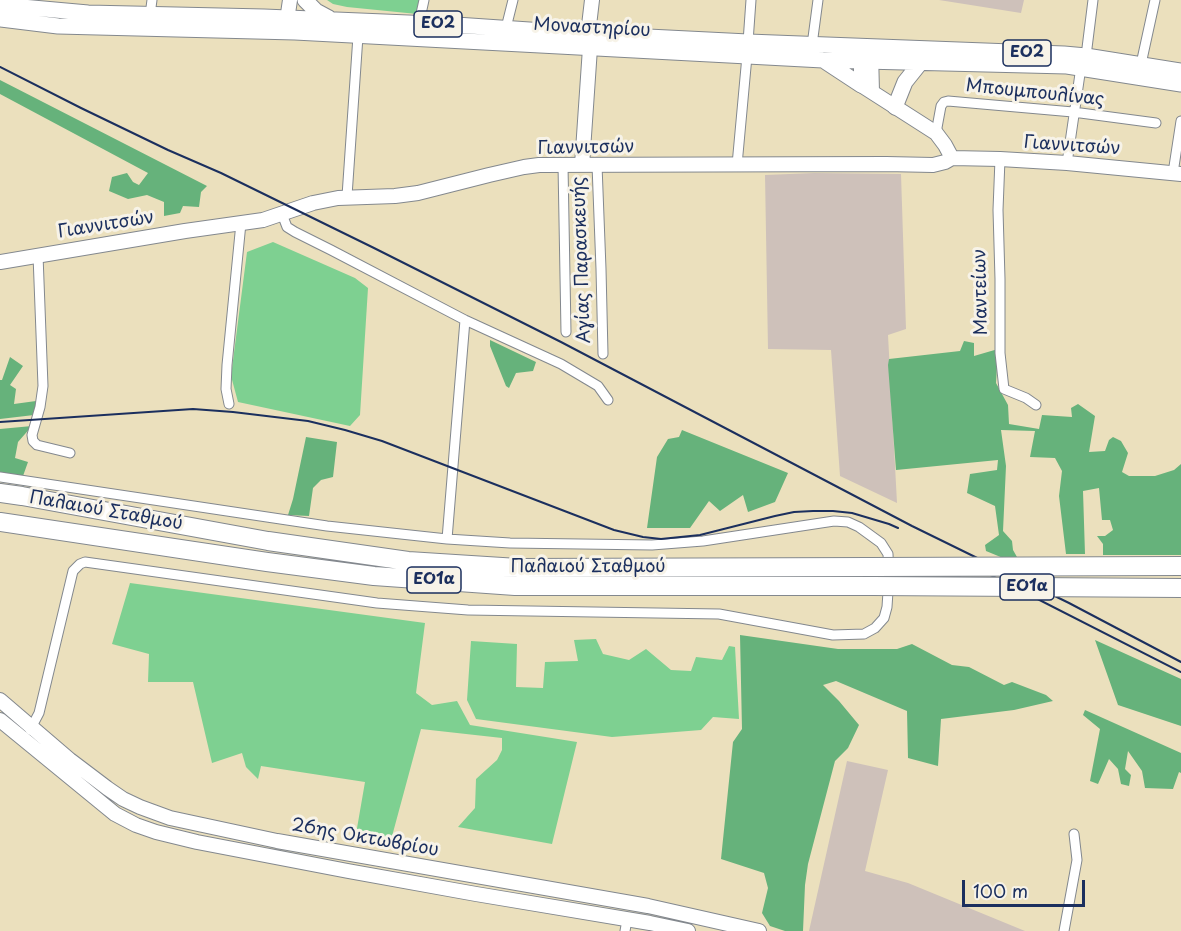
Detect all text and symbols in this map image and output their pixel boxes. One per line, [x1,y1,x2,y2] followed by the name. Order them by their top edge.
[414,11,462,37] road number: ΕΟ2
[533,14,651,42] street label: Μοναστηρίου
[1003,40,1051,66] road number: ΕΟ2
[965,75,1105,111] street label: Μπουμπουλίνας
[1023,132,1121,160] street label: Γιαννιτσών
[537,136,635,160] street label: Γιαννιτσών
[568,176,596,344] street label: Αγίας Παρασκευής
[56,207,156,243] street label: Γιαννιτσών
[969,248,993,336] street label: Μαντείων
[28,487,184,535] street label: Παλαιού Σταθμού
[510,556,666,578] street label: Παλαιού Σταθμού
[407,567,461,593] road number: ΕΟ1α
[1000,574,1054,600] road number: ΕΟ1α
[290,814,440,862] street label: 26ης Οκτωβρίου
[965,868,1088,906] scale bar
[973,877,1028,904] text: 100 m

